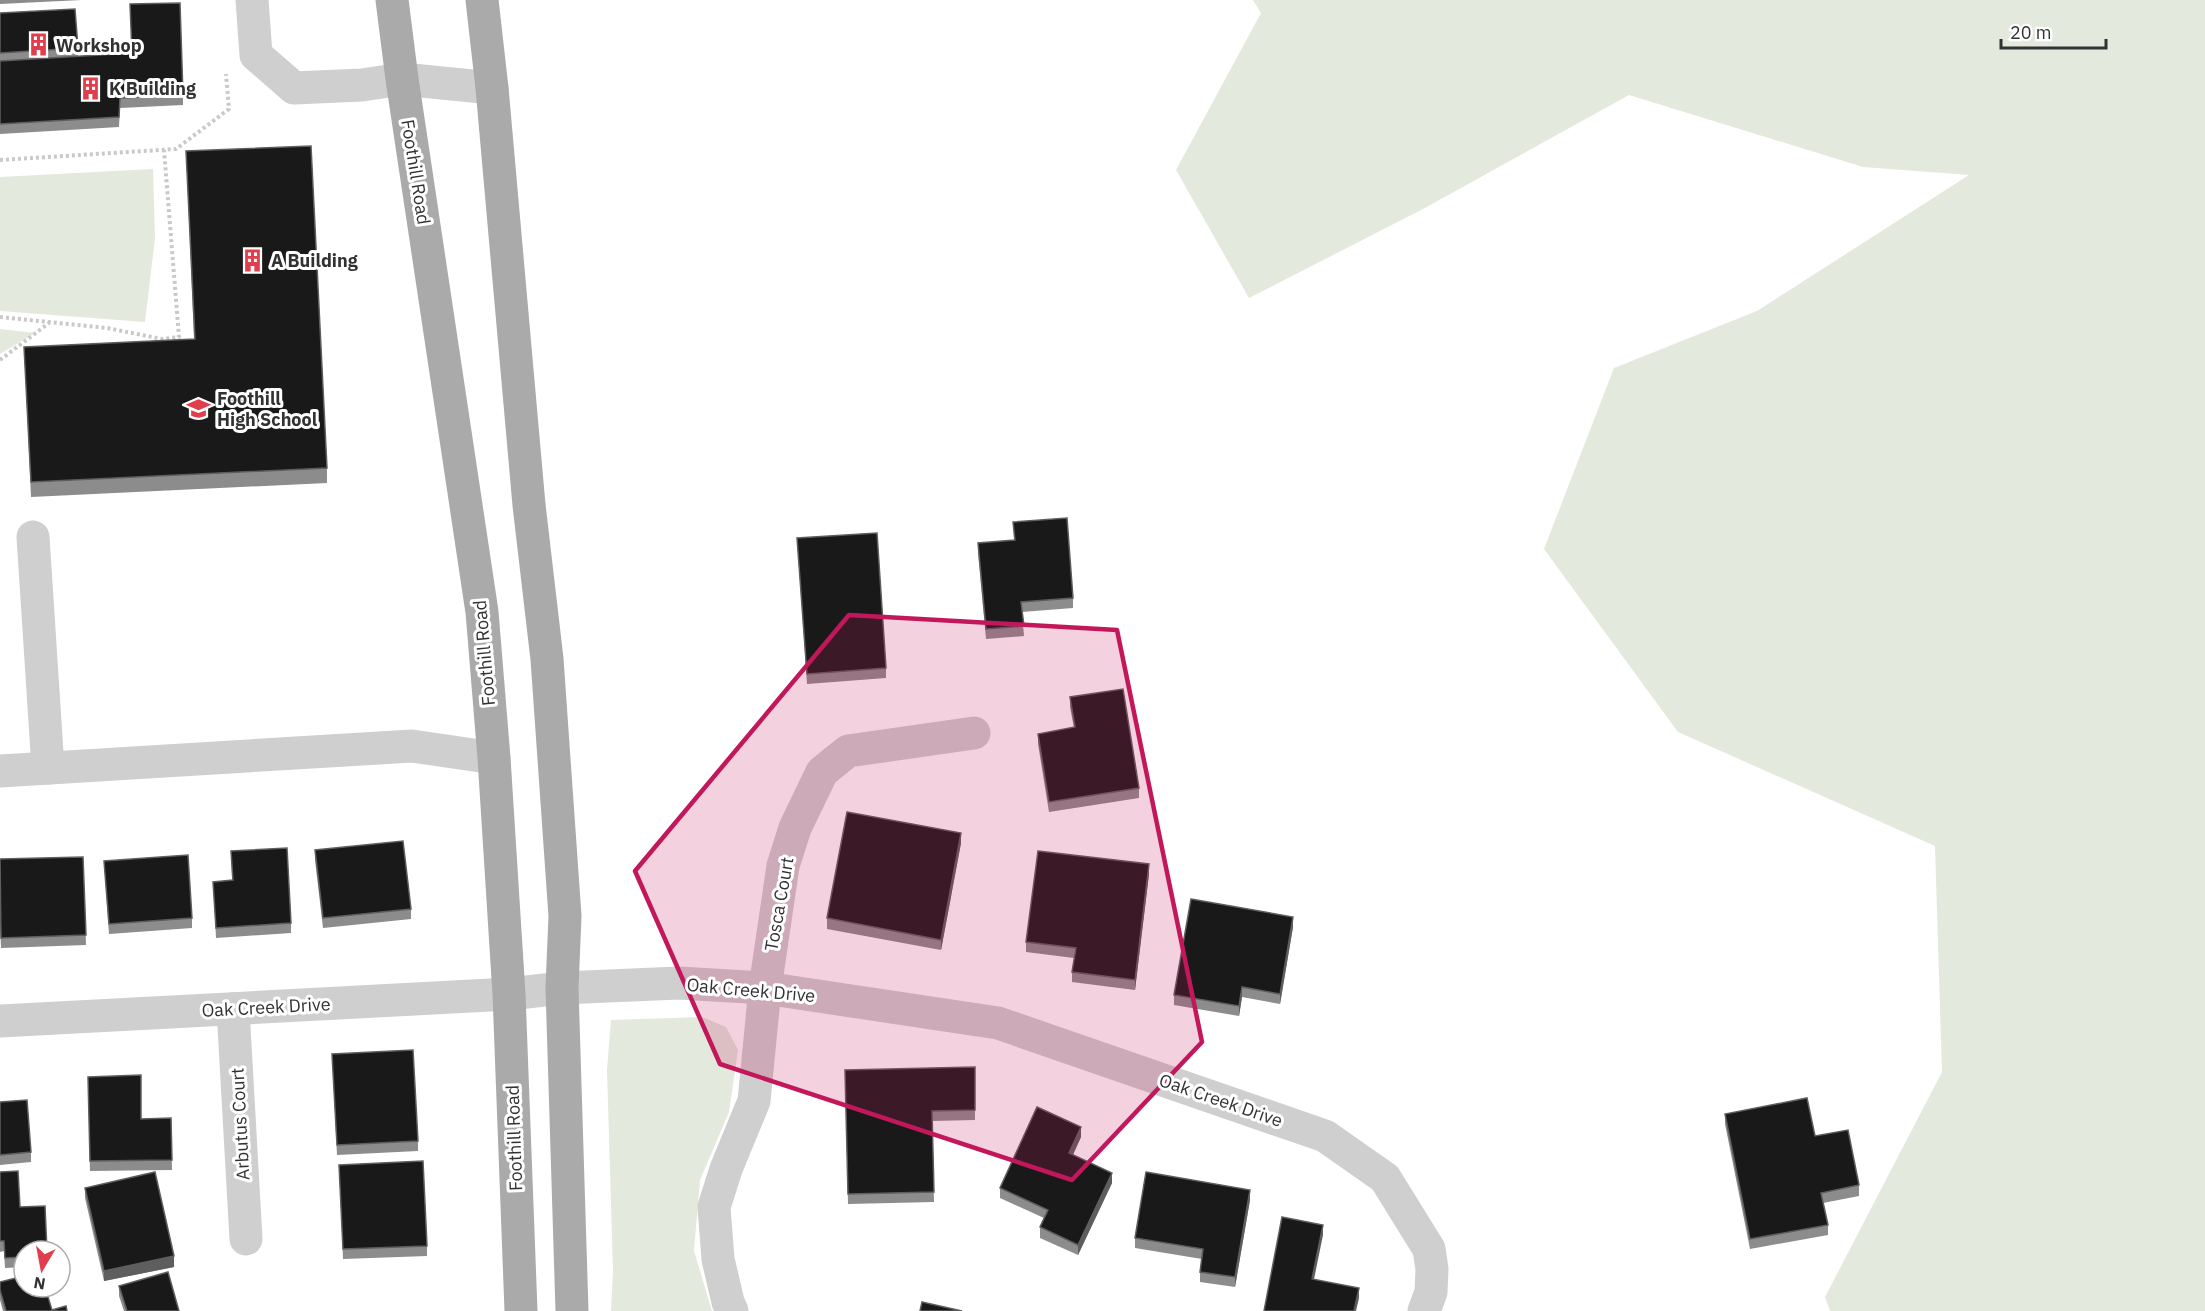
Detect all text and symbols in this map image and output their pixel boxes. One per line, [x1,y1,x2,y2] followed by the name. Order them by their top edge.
[2001,12,2106,50] scale bar
[2010,21,2052,44] text: 20 m
[25,32,51,58] building icon: Workshop
[56,34,142,57] place label: Workshop
[78,75,104,101] building icon: K Building
[109,77,196,100] place label: K Building
[396,118,436,226] street label: Foothill Road
[240,247,266,273] building icon: A Building
[271,249,358,272] place label: A Building
[217,387,318,431] place label: Foothill High School
[186,395,212,421] school or university icon: Foothill High School
[468,599,500,707] street label: Foothill Road
[759,855,799,953] street label: Tosca Court
[686,973,816,1007] street label: Oak Creek Drive
[201,992,331,1022] street label: Oak Creek Drive
[226,1067,254,1181] street label: Arbutus Court
[1156,1068,1286,1132] street label: Oak Creek Drive
[501,1085,527,1191] street label: Foothill Road
[12,1239,72,1299] north arrow
[32,1273,47,1295] text: N

